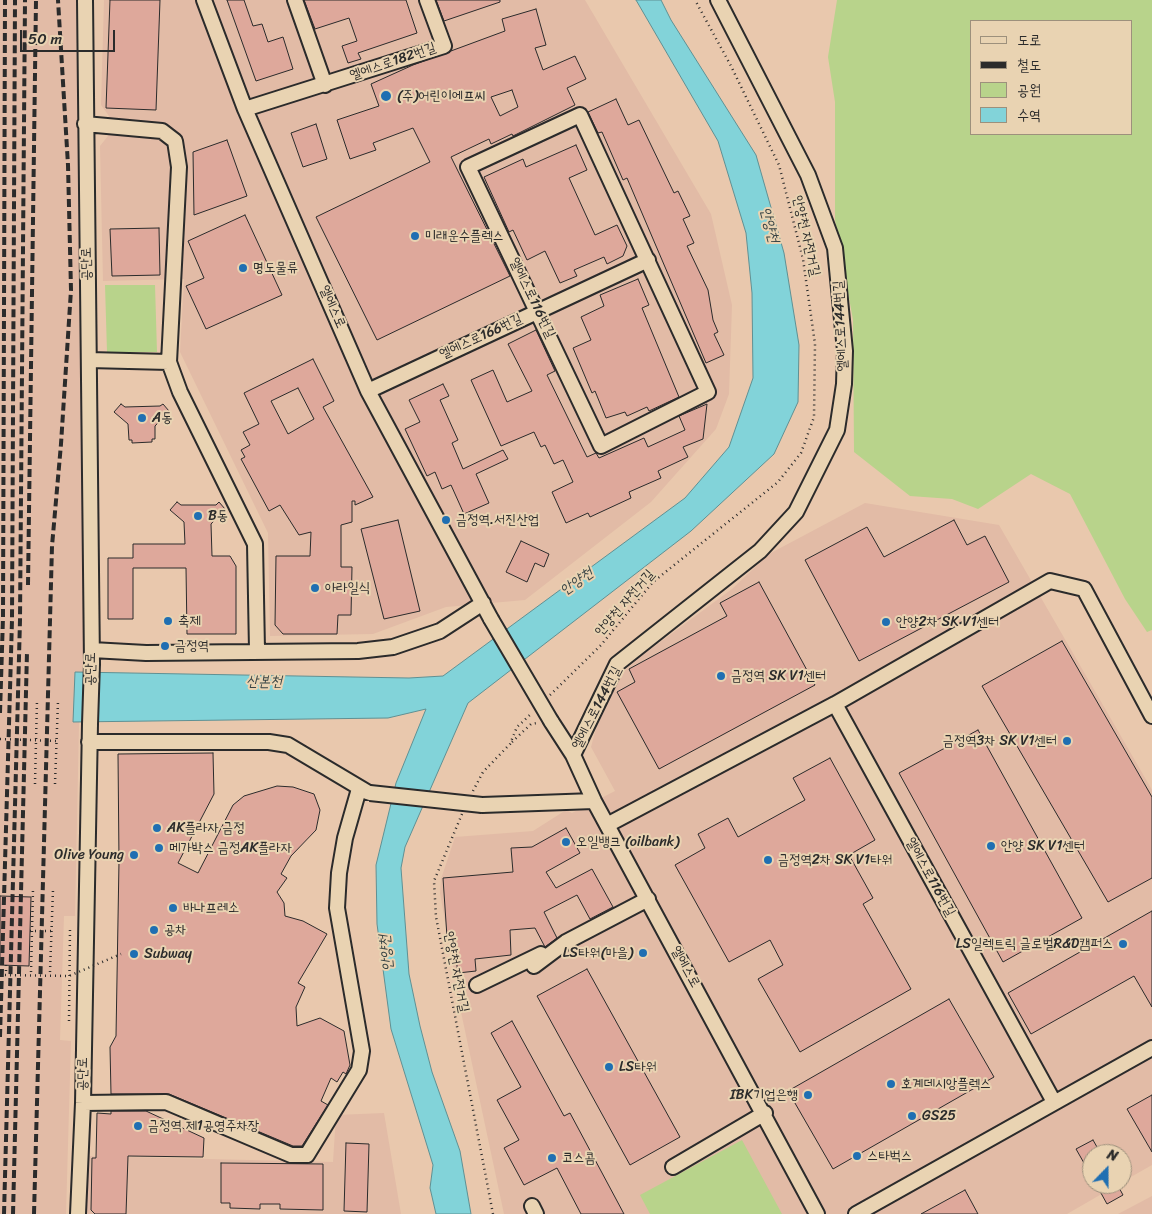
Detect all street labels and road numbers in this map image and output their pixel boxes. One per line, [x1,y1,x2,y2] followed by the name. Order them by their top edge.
[348,39,438,85] street label: 엘에스로182번길
[789,194,823,278] street label: 안양천 자전거길
[78,247,96,281] street label: 공단로
[505,255,559,341] street label: 엘에스로116번길
[830,280,852,372] street label: 엘에스로144번길
[315,283,349,331] street label: 엘에스로
[437,310,525,364] street label: 엘에스로166번길
[592,566,658,640] street label: 안양천 자전거길
[82,652,100,686] street label: 공단로
[569,664,625,752] street label: 엘에스로144번길
[901,835,959,919] street label: 엘에스로116번길
[440,930,472,1014] street label: 안양천 자전거길
[667,943,703,991] street label: 엘에스로
[74,1057,92,1091] street label: 공단로

